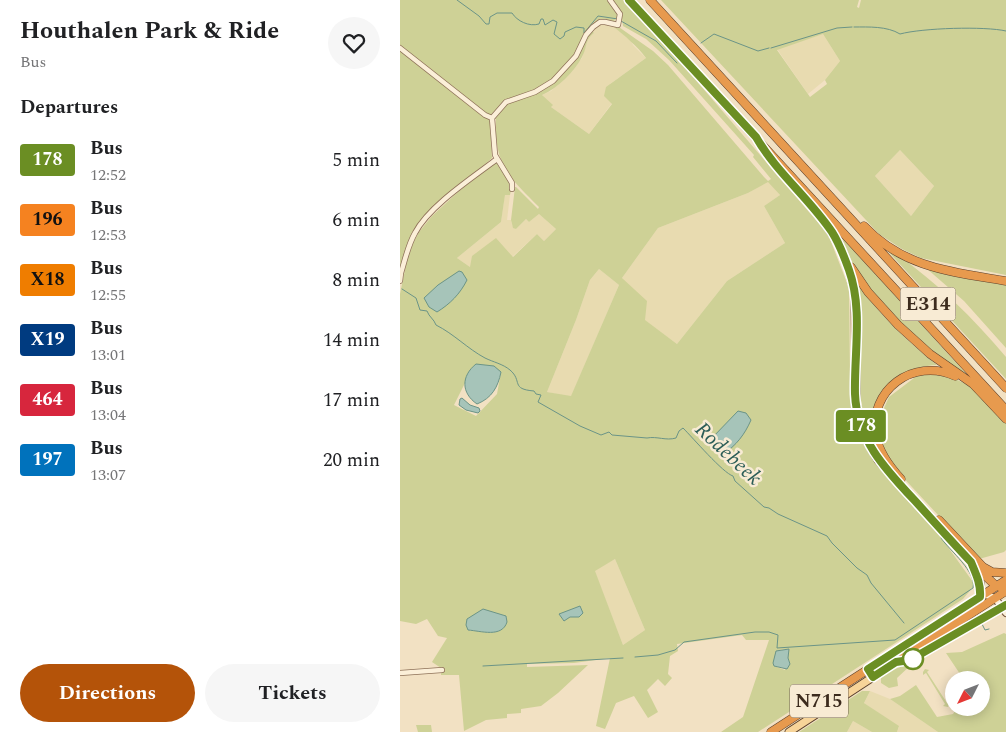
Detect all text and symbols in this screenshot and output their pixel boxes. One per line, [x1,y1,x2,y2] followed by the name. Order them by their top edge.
[20,13,279,49] text: Houthalen Park & Ride
[328,17,380,69] button: heart
[20,50,46,74] text: Bus
[20,93,118,122] text: Departures
[90,134,123,163] text: Bus
[32,146,63,173] text: 178
[332,146,380,175] text: 5 min
[90,163,126,187] text: 12:52
[90,194,123,223] text: Bus
[32,206,63,233] text: 196
[332,206,380,235] text: 6 min
[90,223,126,247] text: 12:53
[90,254,123,283] text: Bus
[30,266,65,293] text: X18
[332,266,380,295] text: 8 min
[90,283,126,307] text: 12:55
[900,288,956,320] road number: E314
[90,314,123,343] text: Bus
[30,326,65,353] text: X19
[323,326,380,355] text: 14 min
[90,343,126,367] text: 13:01
[90,374,123,403] text: Bus
[32,386,63,413] text: 464
[323,386,380,415] text: 17 min
[90,403,126,427] text: 13:04
[832,410,890,442] line badge: 178
[846,412,876,439] text: 178
[687,414,769,494] water label: Rodebeek
[90,434,123,463] text: Bus
[32,446,63,473] text: 197
[323,446,380,475] text: 20 min
[90,463,126,487] text: 13:07
[902,648,924,670] unlabelled marker
[20,664,195,722] button: Directions
[205,664,380,722] button: Tickets
[945,671,990,716] north arrow
[945,671,990,716] map controls
[790,684,848,718] road number: N715

